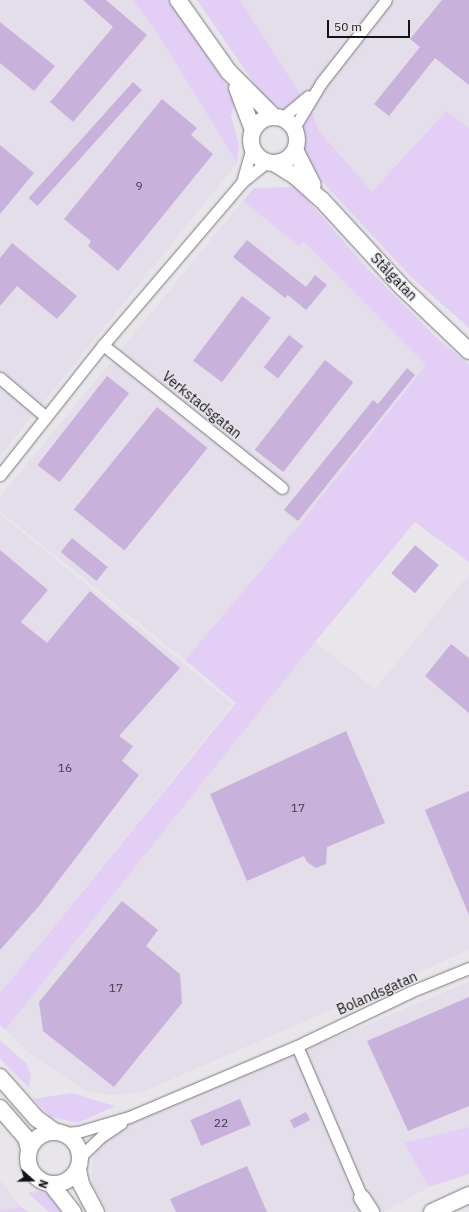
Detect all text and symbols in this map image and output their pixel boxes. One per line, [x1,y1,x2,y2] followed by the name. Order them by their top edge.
[329,12,412,38] scale bar
[334,19,362,34] text: 50 m
[135,179,143,193] house number: 9
[367,250,421,304] street label: Stålgatan
[159,368,245,442] street label: Verkstadsgatan
[58,761,72,775] house number: 16
[291,801,305,815] house number: 17
[334,968,420,1018] street label: Bolandsgatan
[109,981,123,995] house number: 17
[214,1116,228,1130] house number: 22
[12,1160,52,1200] north arrow
[35,1178,51,1190] text: N

